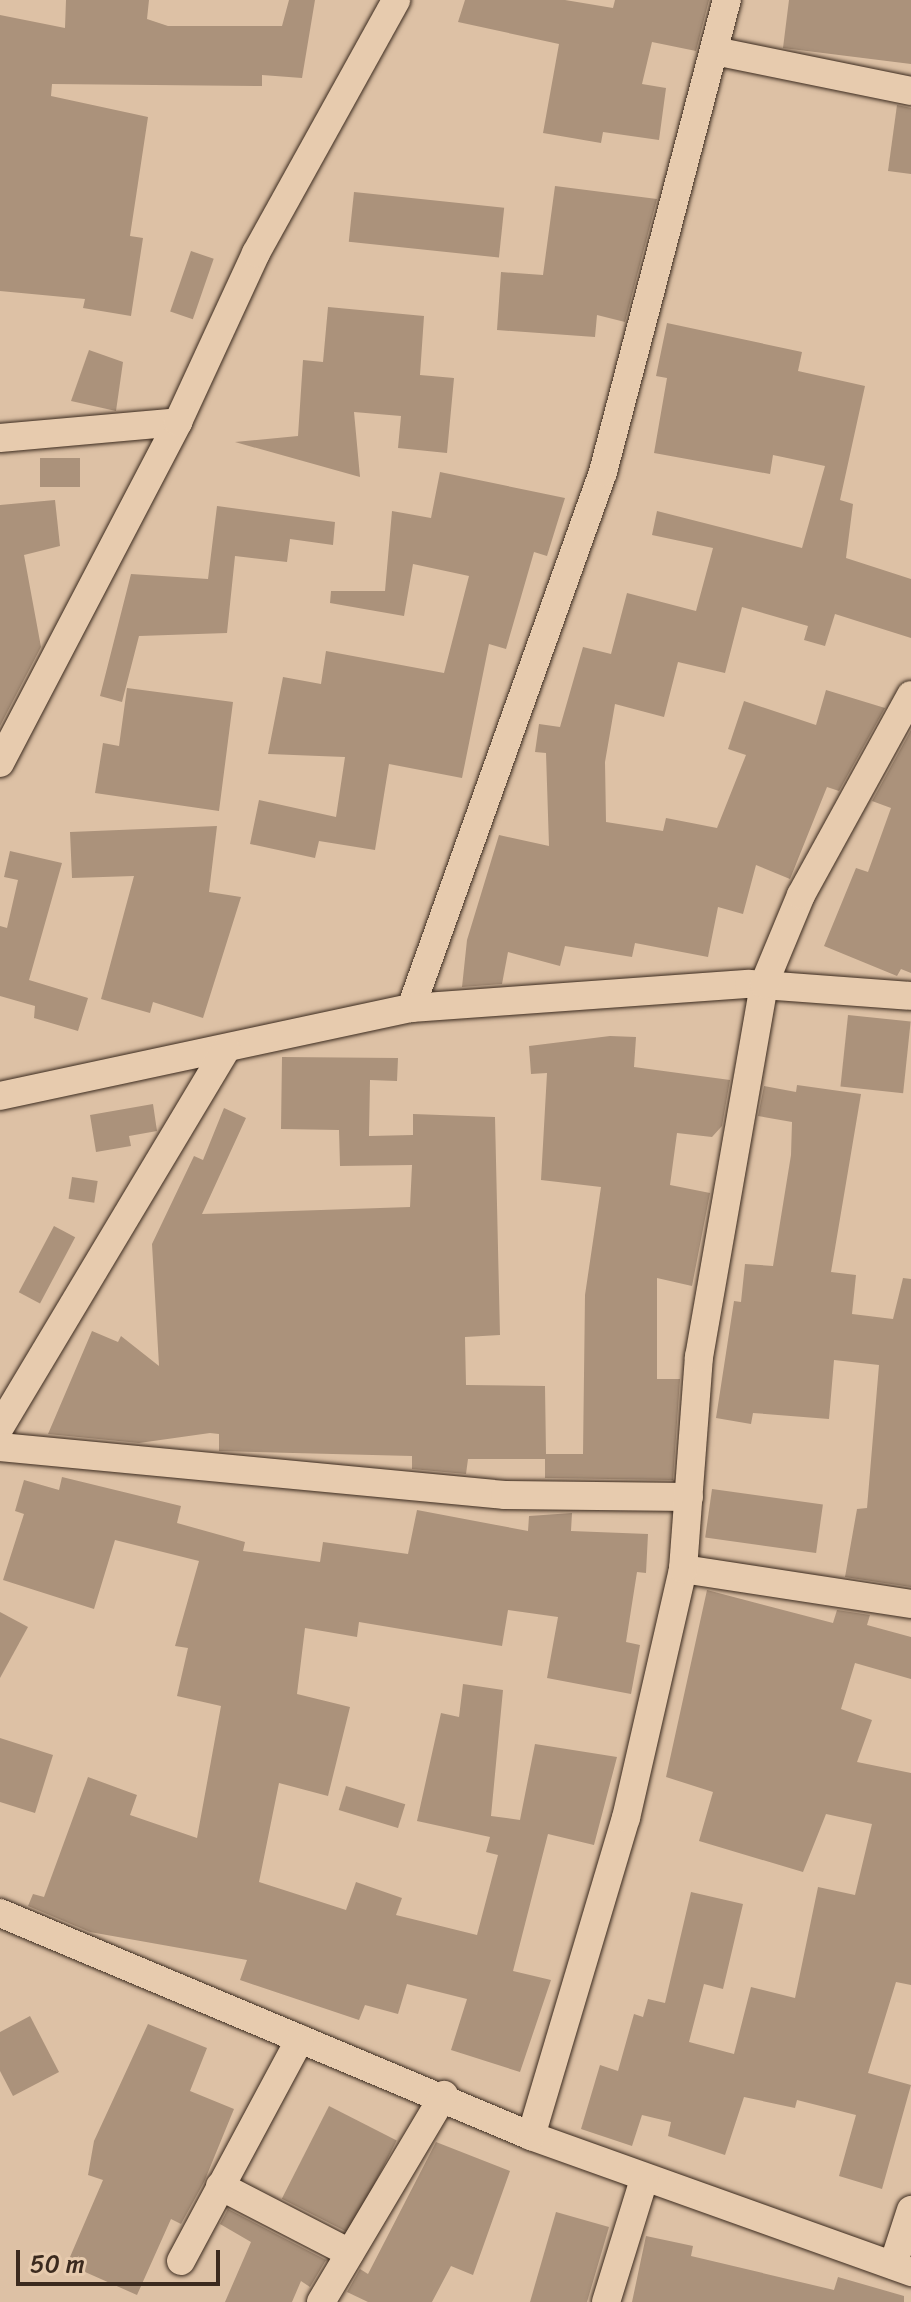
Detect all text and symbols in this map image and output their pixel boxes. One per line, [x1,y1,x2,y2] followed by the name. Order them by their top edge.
[20,2234,224,2284] scale bar
[30,2243,85,2285] text: 50 m

